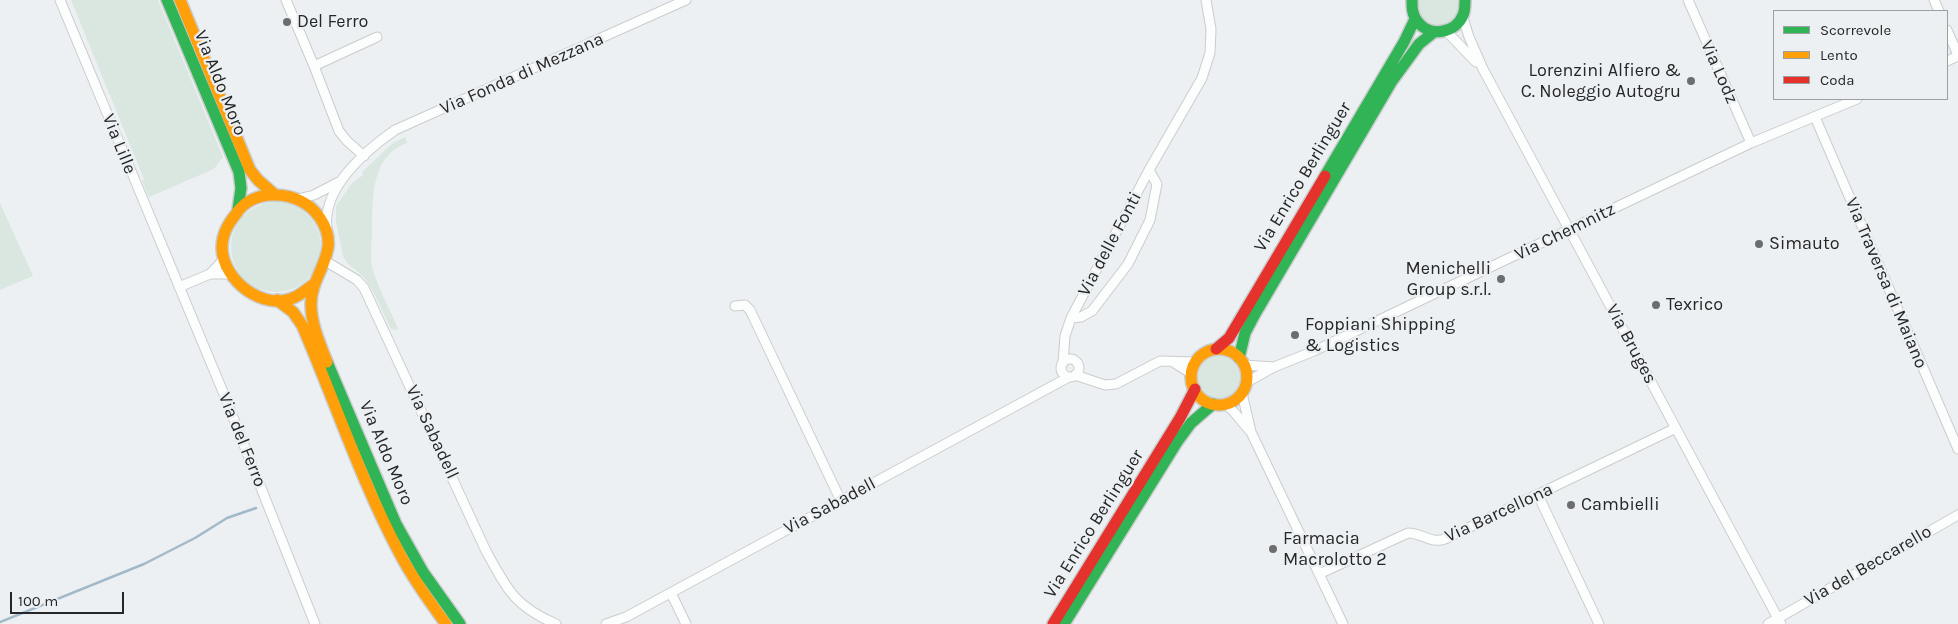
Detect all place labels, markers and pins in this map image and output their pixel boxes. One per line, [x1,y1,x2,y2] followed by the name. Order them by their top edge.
[297,11,368,33] place label: Del Ferro
[281,16,293,28] marker: Del Ferro
[1521,60,1681,102] place label: Lorenzini Alfiero & C. Noleggio Autogru
[1685,75,1697,87] marker: Lorenzini Alfiero & C. Noleggio Autogru
[1769,233,1839,255] place label: Simauto
[1753,238,1765,250] marker: Simauto
[1405,258,1491,300] place label: Menichelli Group s.r.l.
[1495,273,1507,285] marker: Menichelli Group s.r.l.
[1666,294,1723,316] place label: Texrico
[1650,299,1662,311] marker: Texrico
[1305,314,1455,356] place label: Foppiani Shipping & Logistics
[1289,329,1301,341] marker: Foppiani Shipping & Logistics
[1581,494,1659,516] place label: Cambielli
[1565,499,1577,511] marker: Cambielli
[1283,528,1387,570] place label: Farmacia Macrolotto 2
[1267,543,1279,555] marker: Farmacia Macrolotto 2

